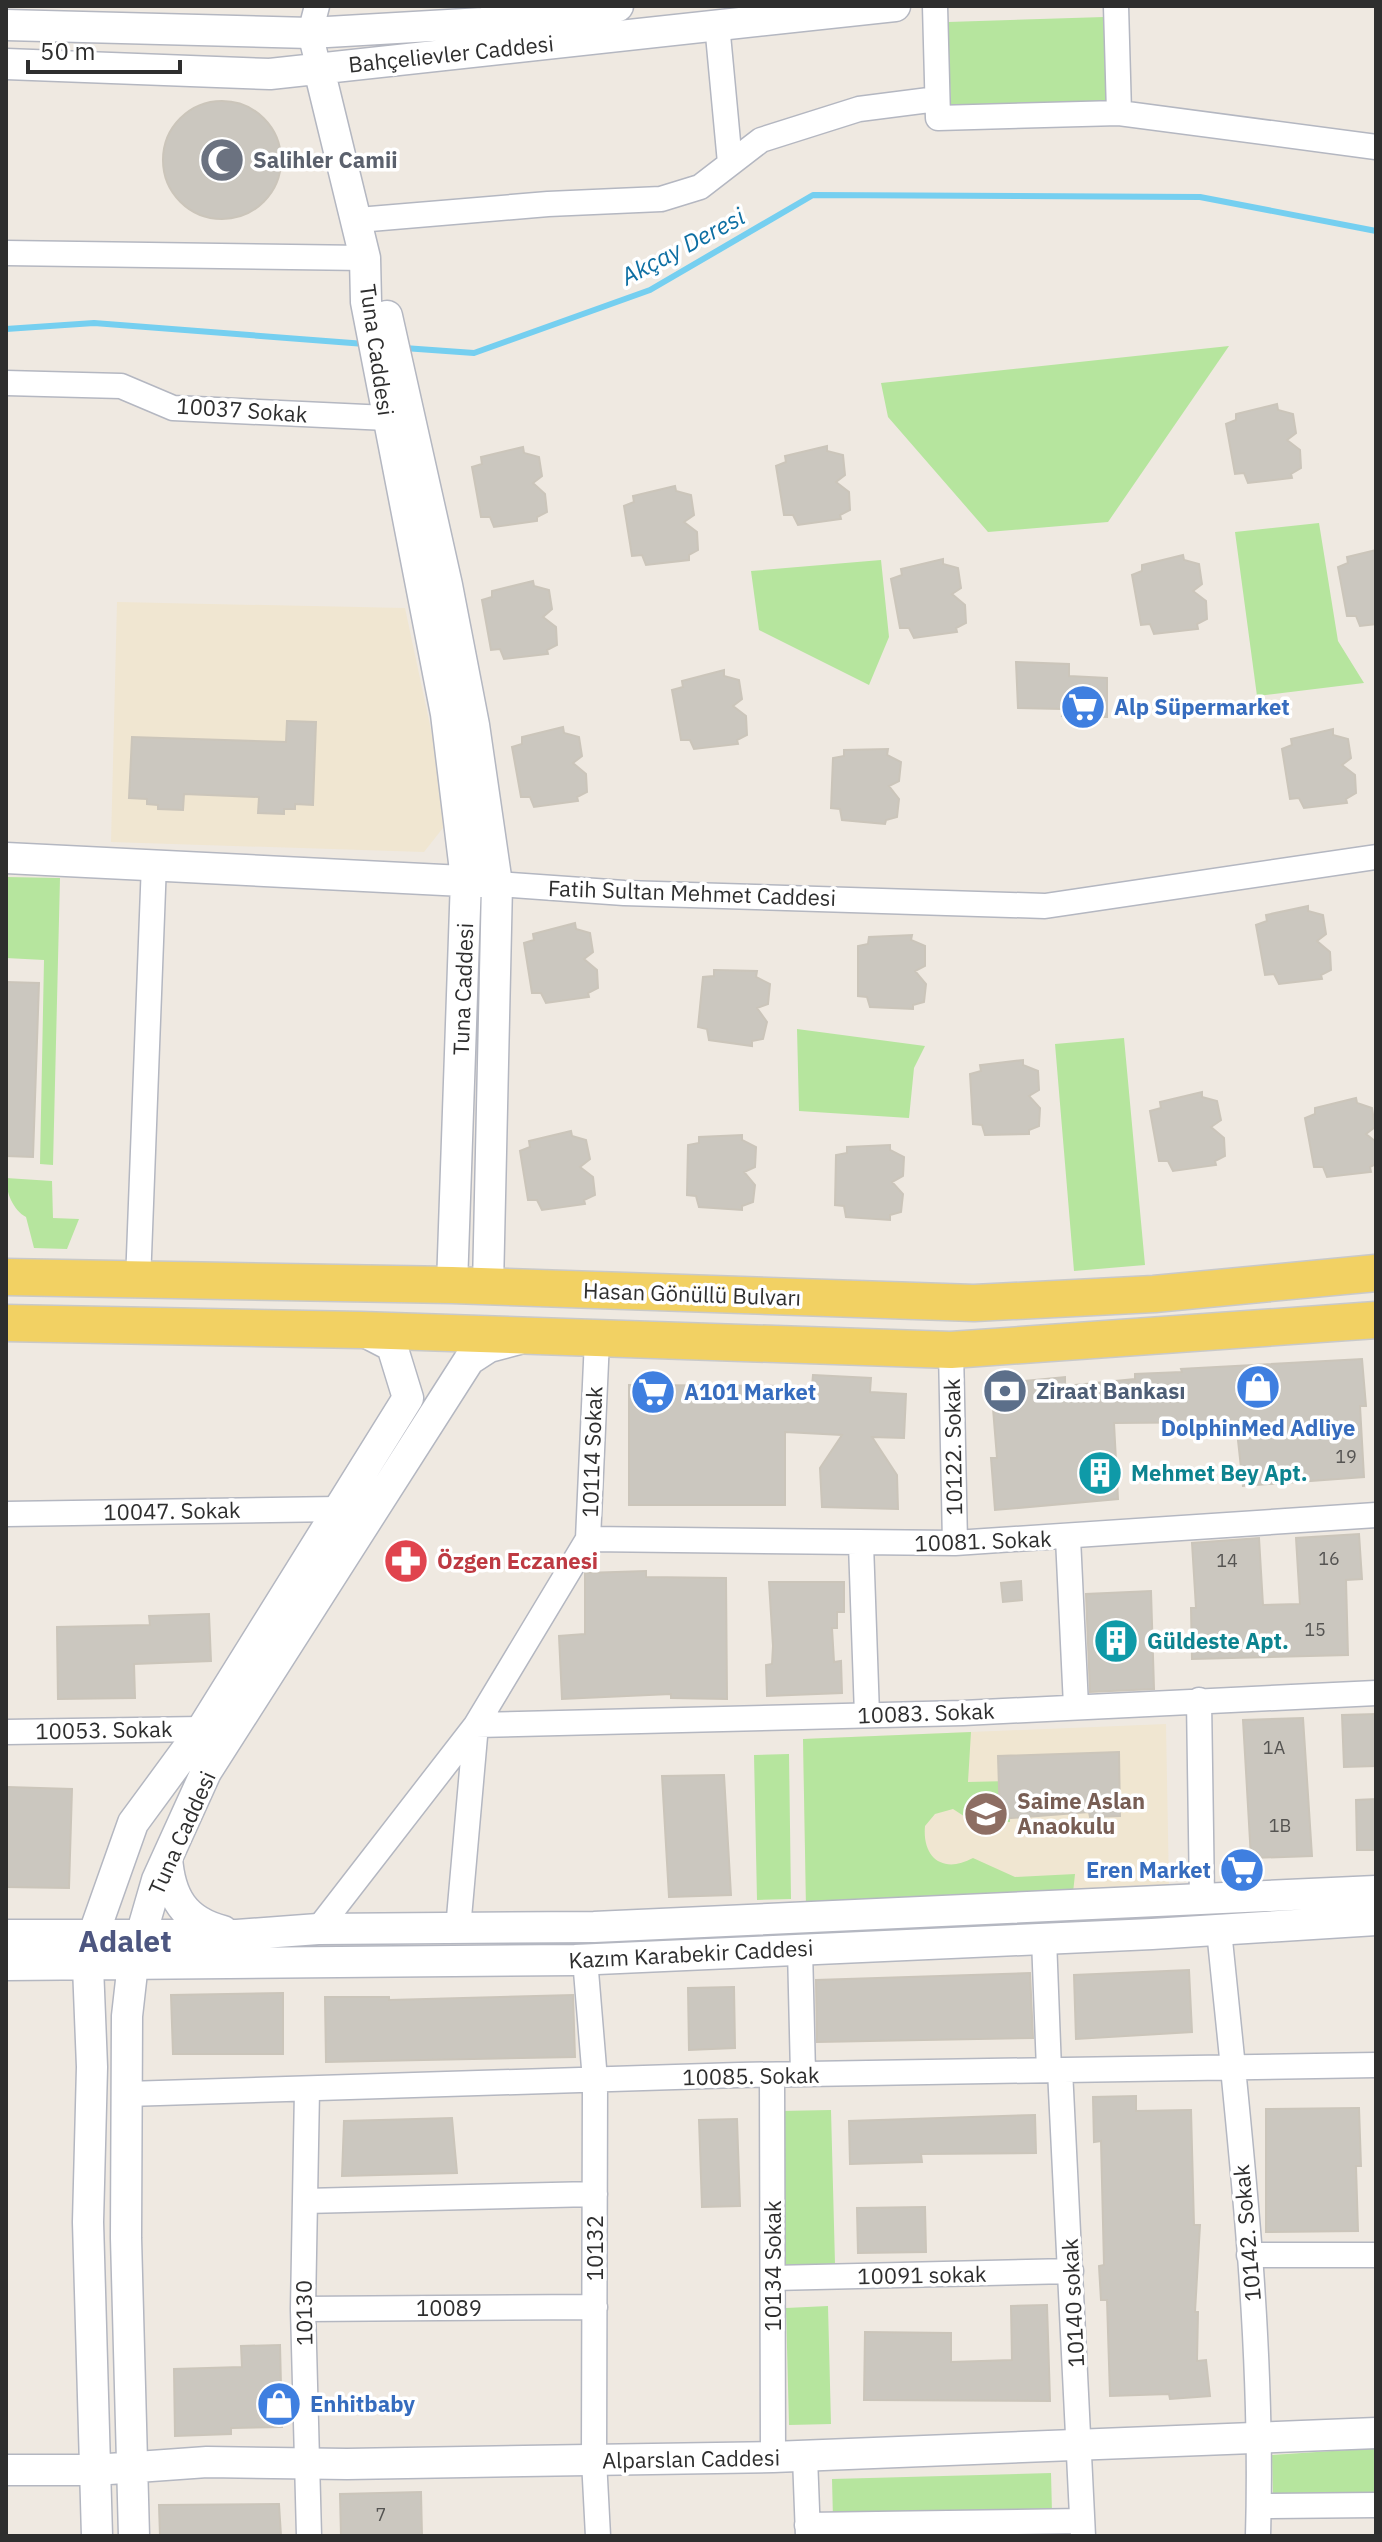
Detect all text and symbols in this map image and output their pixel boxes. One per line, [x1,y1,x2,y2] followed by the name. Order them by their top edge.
[28,24,180,74] scale bar
[347,28,555,79] street label: Bahçelievler Caddesi
[40,35,95,67] text: 50 m
[198,136,246,184] mosque icon: Salihler Camii
[253,145,398,174] place label: Salihler Camii
[614,200,751,293] water label: Akçay Deresi
[354,282,401,418] street label: Tuna Caddesi
[176,390,309,429] street label: 10037 Sokak
[1059,683,1107,731] supermarket icon: Alp Süpermarket
[1114,692,1290,721] place label: Alp Süpermarket
[547,873,837,912] street label: Fatih Sultan Mehmet Caddesi
[446,922,479,1056] street label: Tuna Caddesi
[582,1275,802,1312] street label: Hasan Gönüllü Bulvarı
[1234,1363,1282,1411] shop icon: DolphinMed Adliye
[981,1367,1029,1415] bank icon: Ziraat Bankası
[629,1368,677,1416] supermarket icon: A101 Market
[1036,1376,1186,1405] place label: Ziraat Bankası
[684,1377,816,1406] place label: A101 Market
[937,1378,968,1516] street label: 10122. Sokak
[575,1386,608,1518] street label: 10114 Sokak
[1161,1413,1355,1442] place label: DolphinMed Adliye
[1335,1445,1357,1468] house number: 19
[1076,1449,1124,1497] building icon: Mehmet Bey Apt.
[1131,1458,1308,1487] place label: Mehmet Bey Apt.
[103,1495,241,1526] street label: 10047. Sokak
[914,1524,1052,1557] street label: 10081. Sokak
[382,1537,430,1585] pharmacy icon: Özgen Eczanesi
[437,1546,598,1575] place label: Özgen Eczanesi
[1318,1547,1340,1570] house number: 16
[1216,1549,1238,1572] house number: 14
[1092,1617,1140,1665] building icon: Güldeste Apt.
[1304,1618,1326,1641] house number: 15
[1147,1626,1289,1655] place label: Güldeste Apt.
[857,1696,995,1729] street label: 10083. Sokak
[35,1714,173,1745] street label: 10053. Sokak
[1263,1736,1286,1759] house number: 1A
[141,1766,222,1899] street label: Tuna Caddesi
[1017,1786,1145,1840] place label: Saime Aslan Anaokulu
[962,1790,1010,1838] school or university icon: Saime Aslan Anaokulu
[1269,1814,1291,1837] house number: 1B
[1218,1846,1266,1894] supermarket icon: Eren Market
[1086,1855,1211,1884] place label: Eren Market
[78,1921,172,1960] district label: Adalet
[568,1933,814,1974] street label: Kazım Karabekir Caddesi
[682,2060,820,2091] street label: 10085. Sokak
[1226,2163,1267,2303] street label: 10142. Sokak
[758,2200,787,2332] street label: 10134 Sokak
[580,2215,609,2281] street label: 10132
[1055,2237,1090,2368] street label: 10140 sokak
[857,2259,987,2290] street label: 10091 sokak
[288,2280,319,2346] street label: 10130
[416,2293,482,2322] street label: 10089
[255,2380,303,2428] shop icon: Enhitbaby
[310,2389,415,2418] place label: Enhitbaby
[602,2442,780,2475] street label: Alparslan Caddesi
[376,2503,386,2526] house number: 7

